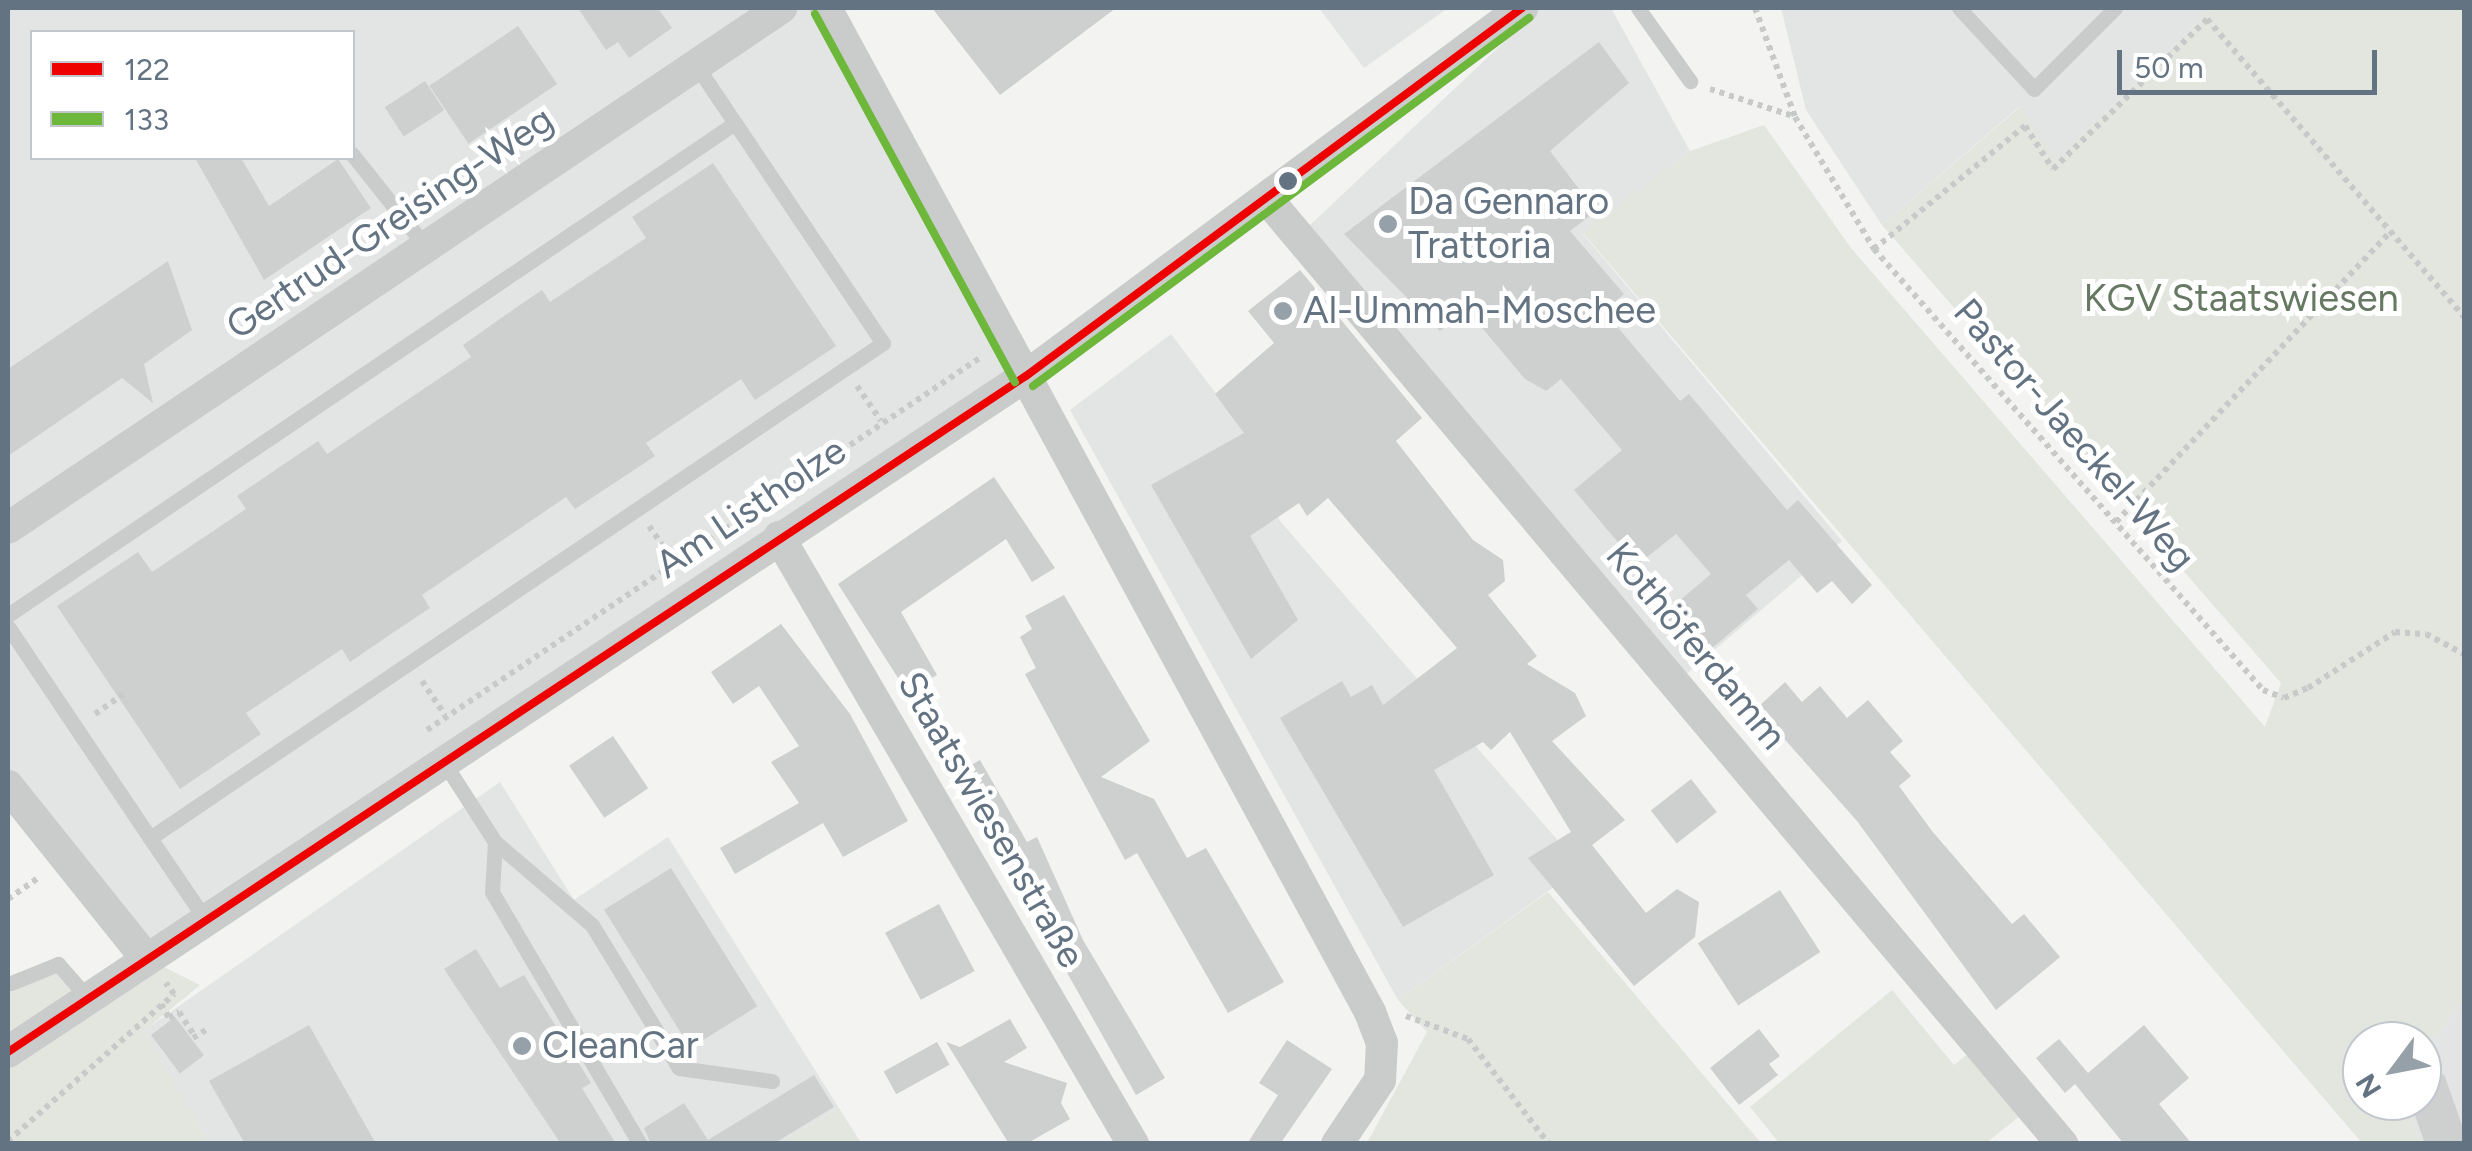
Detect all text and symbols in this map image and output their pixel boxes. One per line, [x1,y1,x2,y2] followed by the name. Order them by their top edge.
[30,30,355,160] legend
[2122,30,2382,92] scale bar
[2134,49,2203,86] text: 50 m
[124,51,170,88] text: 122
[218,97,562,349] street label: Gertrud-Greising-Weg
[124,101,169,138] text: 133
[1278,171,1298,191] unlabelled marker
[1408,179,1609,268] place label: Da Gennaro Trattoria
[1377,213,1399,235] marker: Da Gennaro Trattoria
[2083,276,2399,322] park label: KGV Staatswiesen
[1303,288,1656,334] place label: Al-Ummah-Moschee
[1944,290,2204,580] street label: Pastor-Jaeckel-Weg
[1272,300,1294,322] marker: Al-Ummah-Moschee
[647,428,855,588] street label: Am Listholze
[1596,533,1796,759] street label: Kothöferdamm
[888,664,1094,976] street label: Staatswiesenstraße
[2342,1021,2442,1121] north arrow
[542,1023,699,1069] place label: CleanCar
[511,1035,533,1057] marker: CleanCar
[2348,1068,2388,1104] text: N

